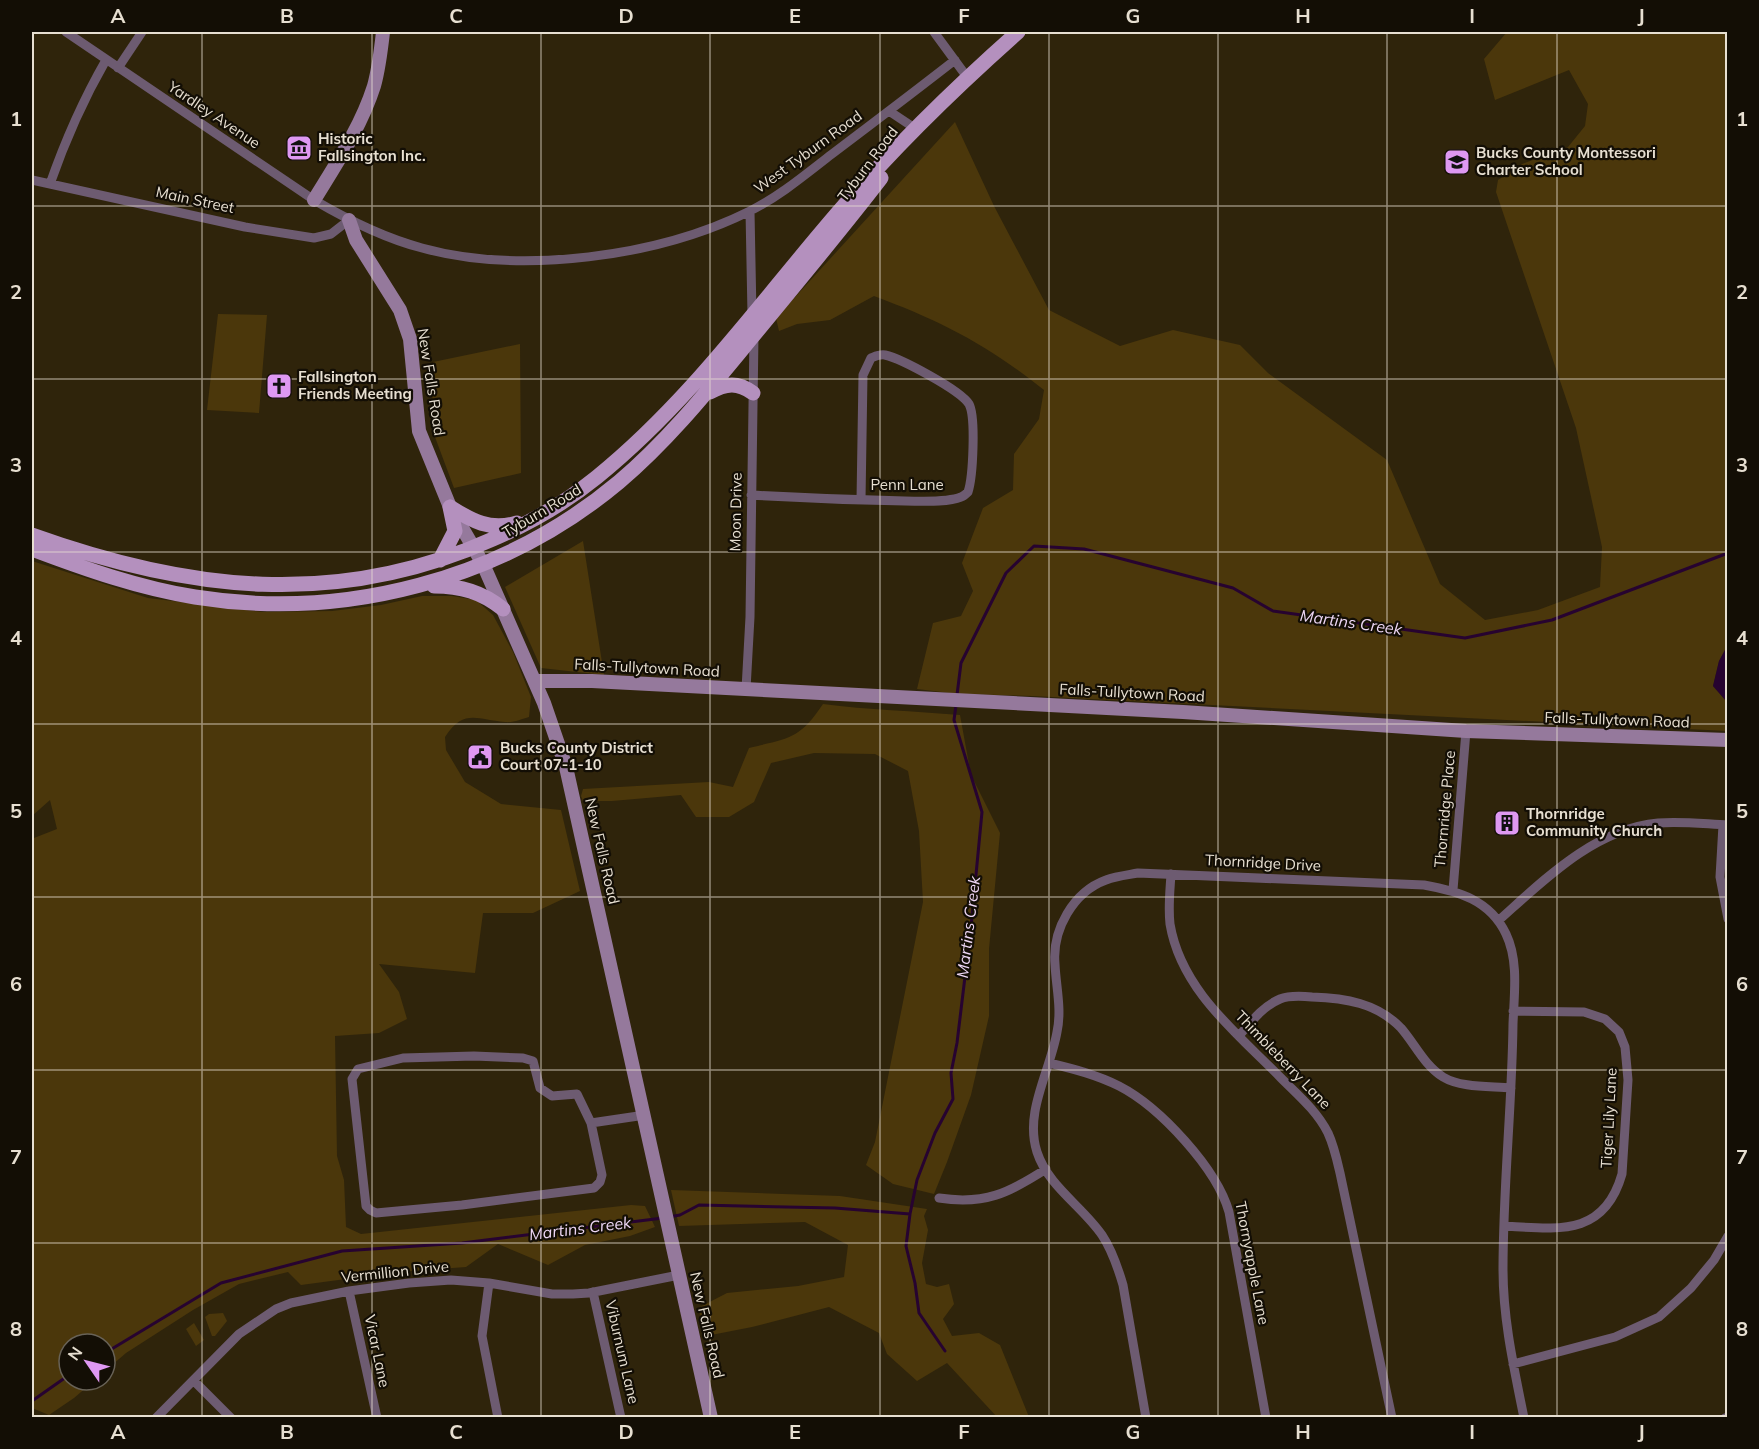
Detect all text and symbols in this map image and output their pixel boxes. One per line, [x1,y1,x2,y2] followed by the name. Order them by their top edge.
[111,3,126,28] text: A
[280,3,294,28] text: B
[449,3,463,28] text: C
[618,3,634,28] text: D
[789,3,801,28] text: E
[958,3,970,28] text: F
[1126,3,1140,28] text: G
[1295,3,1311,28] text: H
[1469,3,1475,28] text: I
[1637,3,1645,28] text: J
[164,76,264,152] street label: Yardley Avenue
[10,106,22,131] text: 1
[1736,106,1748,131] text: 1
[750,107,866,197] street label: West Tyburn Road
[834,123,902,205] street label: Tyburn Road
[318,129,426,165] place label: Historic Fallsington Inc.
[284,133,314,163] museum icon: Historic Fallsington Inc.
[1476,143,1656,179] place label: Bucks County Montessori Charter School
[1442,147,1472,177] school or university icon: Bucks County Montessori Charter School
[154,182,236,217] street label: Main Street
[10,279,22,304] text: 2
[1736,279,1748,304] text: 2
[414,327,449,437] street label: New Falls Road
[298,367,412,403] place label: Fallsington Friends Meeting
[264,371,294,401] church icon: Fallsington Friends Meeting
[10,452,22,477] text: 3
[1736,452,1748,477] text: 3
[725,472,746,552] street label: Moon Drive
[870,475,944,494] street label: Penn Lane
[499,480,585,542] street label: Tyburn Road
[1299,605,1404,639] water label: Martins Creek
[10,625,22,650] text: 4
[1736,625,1748,650] text: 4
[574,654,720,681] street label: Falls-Tullytown Road
[1059,679,1205,706] street label: Falls-Tullytown Road
[1544,707,1690,732] street label: Falls-Tullytown Road
[500,738,653,774] place label: Bucks County District Court 07-1-10
[465,742,495,772] public building icon: Bucks County District Court 07-1-10
[1430,750,1459,868] street label: Thornridge Place
[581,796,624,906] street label: New Falls Road
[10,798,22,823] text: 5
[1736,798,1748,823] text: 5
[1526,804,1662,840] place label: Thornridge Community Church
[1492,808,1522,838] building icon: Thornridge Community Church
[1205,850,1321,875] street label: Thornridge Drive
[952,874,984,979] water label: Martins Creek
[10,971,22,996] text: 6
[1736,971,1748,996] text: 6
[1231,1006,1335,1113] street label: Thimbleberry Lane
[1596,1067,1621,1169] street label: Tiger Lily Lane
[10,1144,22,1169] text: 7
[1736,1144,1748,1169] text: 7
[1231,1200,1274,1326] street label: Thornyapple Lane
[528,1212,633,1244] water label: Martins Creek
[340,1256,450,1287] street label: Vermillion Drive
[686,1270,729,1380] street label: New Falls Road
[601,1298,644,1406] street label: Viburnum Lane
[361,1313,394,1389] street label: Vicar Lane
[10,1316,22,1341] text: 8
[1736,1316,1748,1341] text: 8
[57,1332,117,1392] north arrow
[63,1343,86,1364] text: N
[111,1419,126,1444] text: A
[280,1419,294,1444] text: B
[449,1419,463,1444] text: C
[618,1419,634,1444] text: D
[789,1419,801,1444] text: E
[958,1419,970,1444] text: F
[1126,1419,1140,1444] text: G
[1295,1419,1311,1444] text: H
[1469,1419,1475,1444] text: I
[1637,1419,1645,1444] text: J

